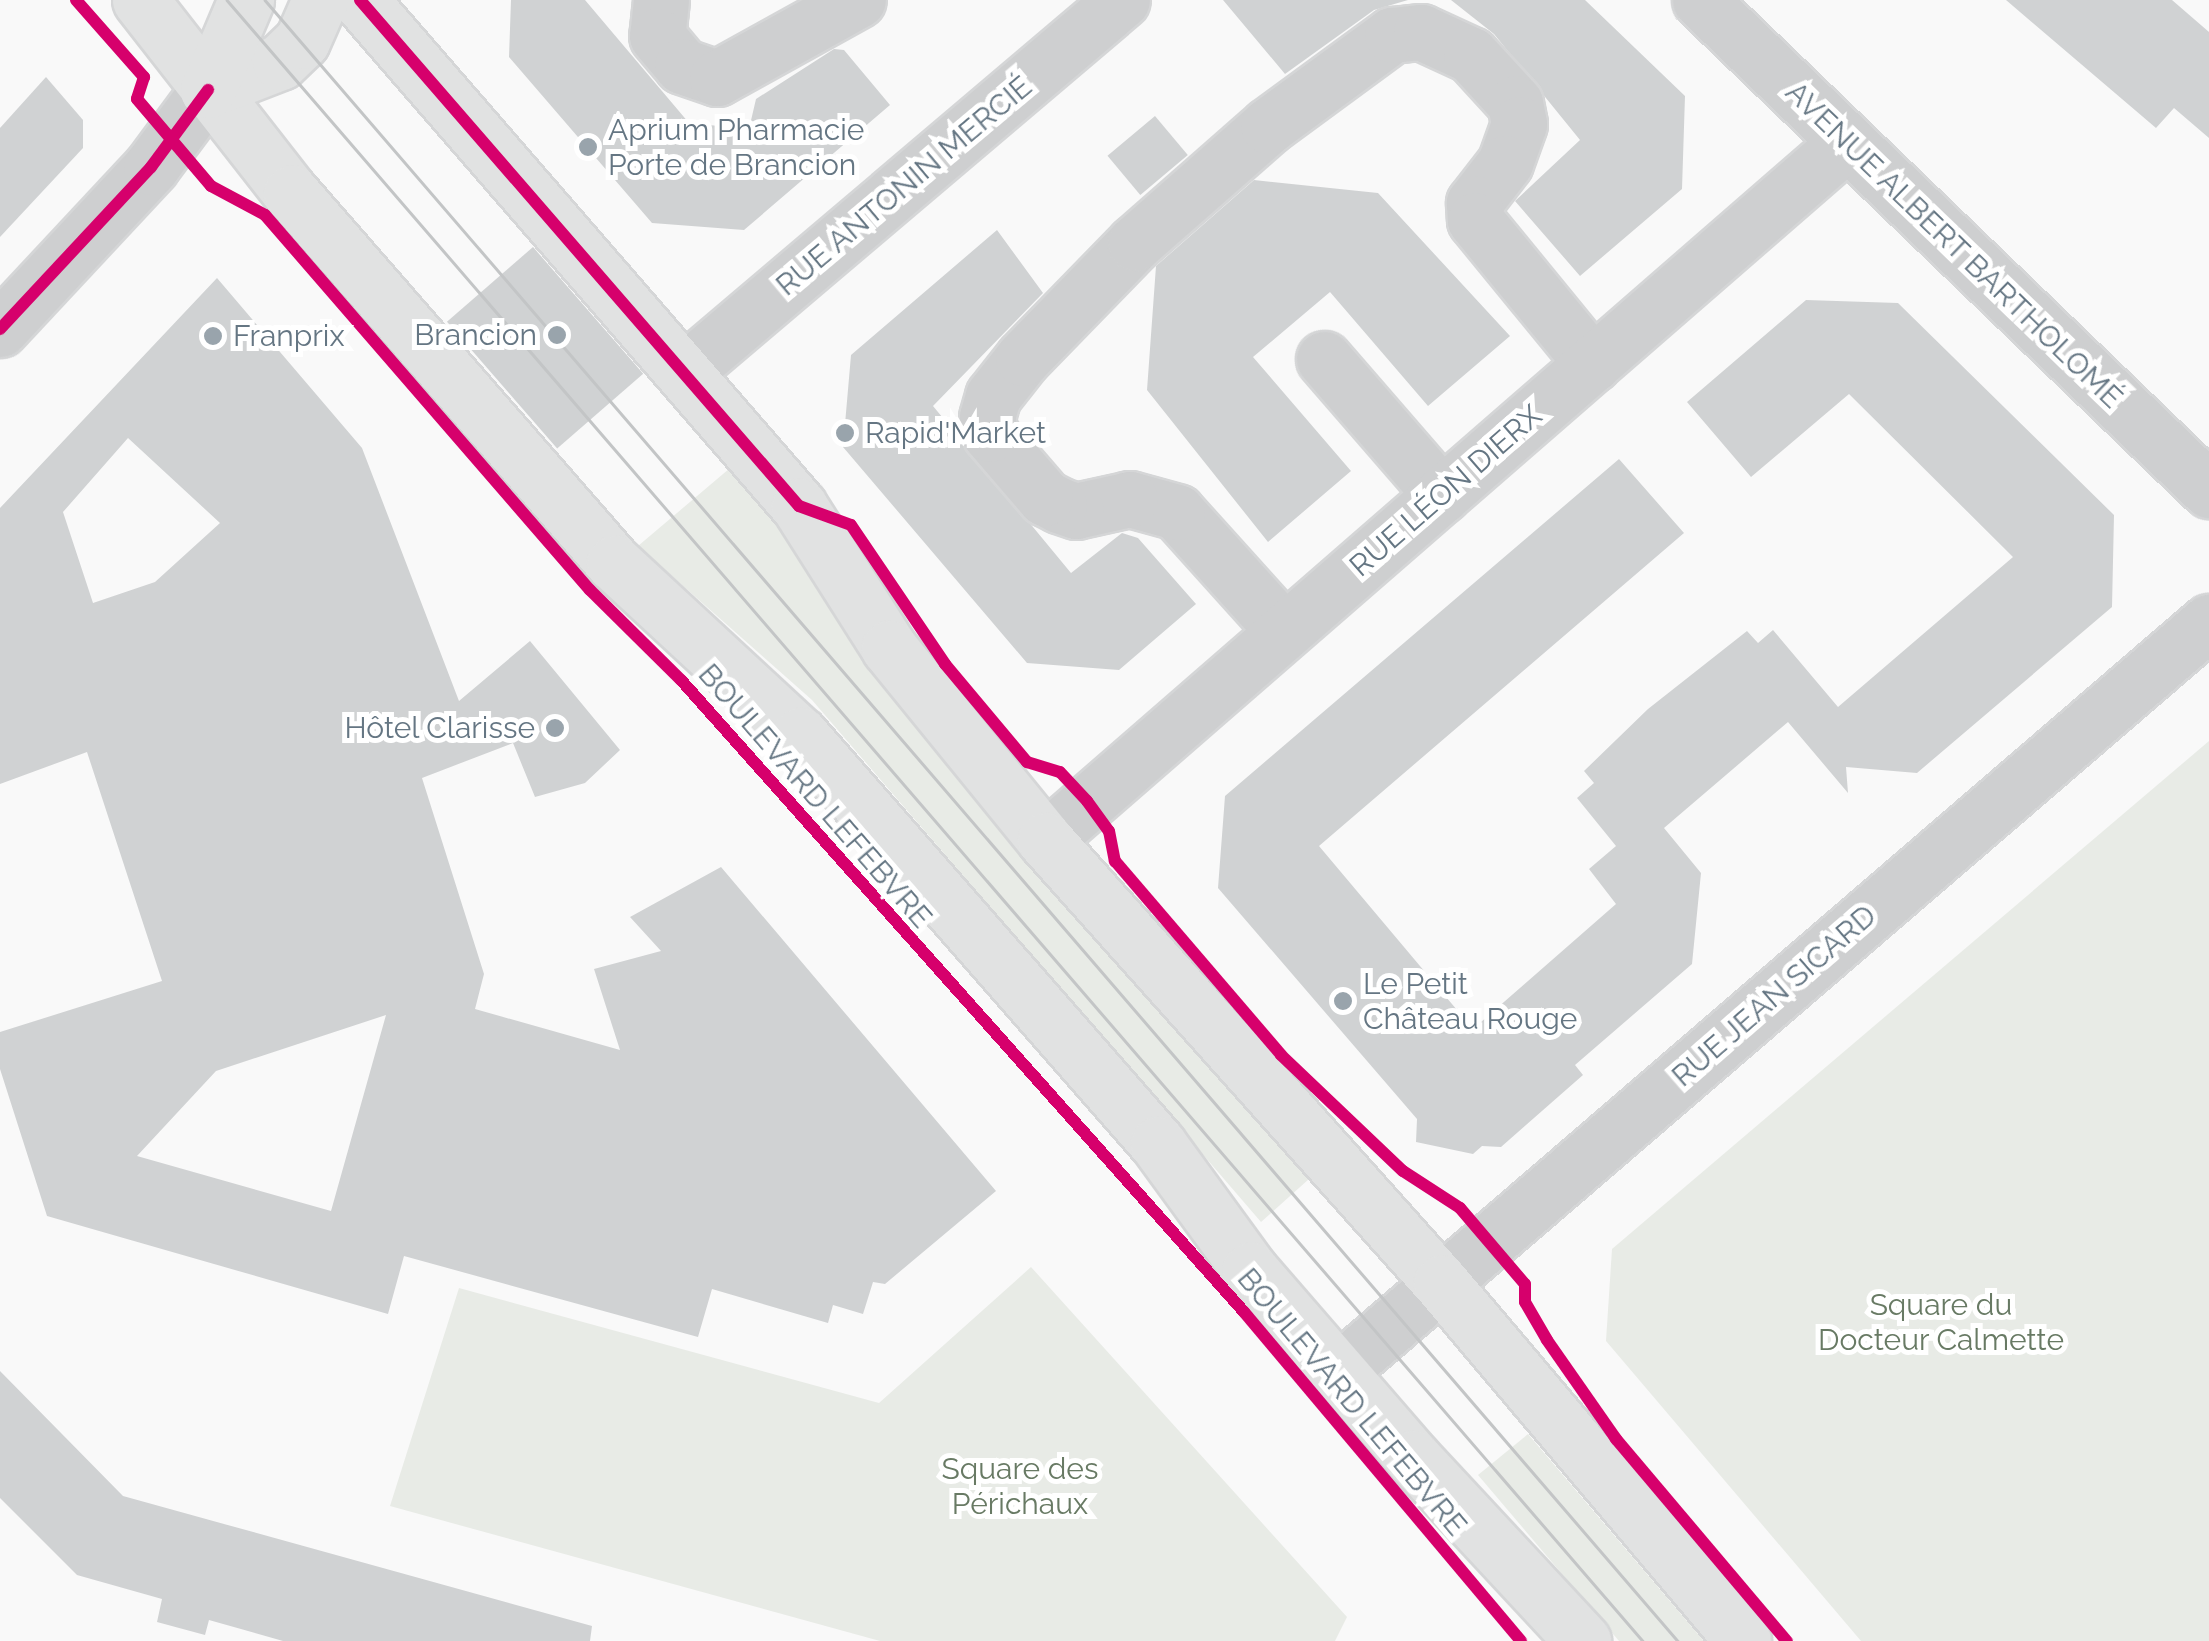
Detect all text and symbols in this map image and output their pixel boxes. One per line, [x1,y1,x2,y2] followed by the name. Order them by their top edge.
[768,68,1040,304] street label: RUE ANTONIN MERCIÉ
[1777,74,2131,416] street label: AVENUE ALBERT BARTHOLOMÉ
[608,112,864,182] place label: Aprium Pharmacie Porte de Brancion
[577,136,599,158] marker: Aprium Pharmacie Porte de Brancion
[414,317,537,353] place label: Brancion
[233,318,345,354] place label: Franprix
[546,324,568,346] marker: Brancion
[202,325,224,347] marker: Franprix
[1343,398,1549,584] street label: RUE LÉON DIERX
[865,415,1046,451] place label: Rapid'Market
[834,422,856,444] marker: Rapid'Market
[691,657,939,935] street label: BOULEVARD LEFEBVRE
[344,710,535,746] place label: Hôtel Clarisse
[544,717,566,739] marker: Hôtel Clarisse
[1664,897,1884,1095] street label: RUE JEAN SICARD
[1363,966,1577,1036] place label: Le Petit Château Rouge
[1332,990,1354,1012] marker: Le Petit Château Rouge
[1230,1261,1474,1543] street label: BOULEVARD LEFEBVRE
[1818,1287,2064,1358] park label: Square du Docteur Calmette
[942,1451,1098,1522] park label: Square des Périchaux

